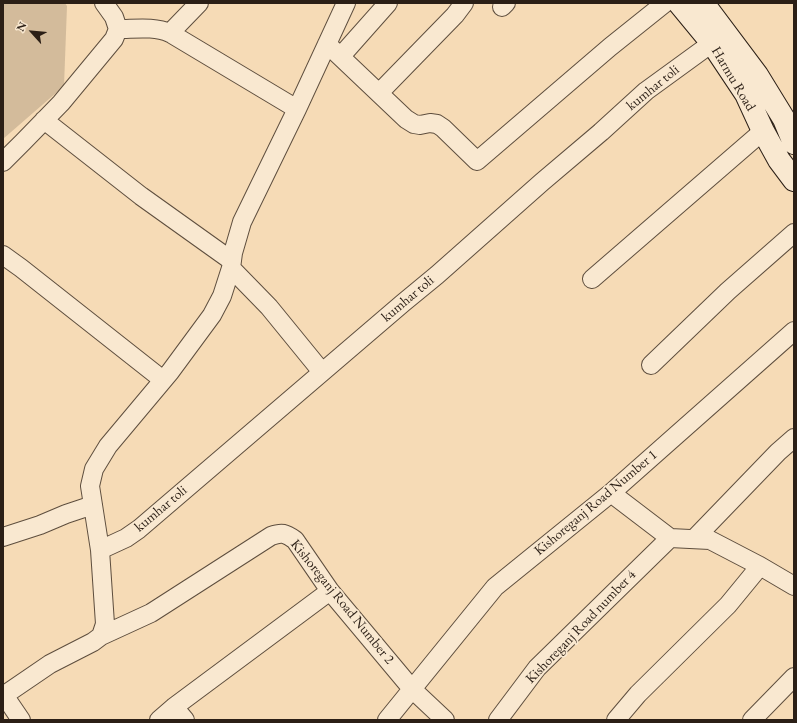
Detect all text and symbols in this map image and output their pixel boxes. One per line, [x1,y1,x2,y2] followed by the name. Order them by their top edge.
[12,12,52,52] north arrow
[13,19,30,34] text: N
[707,44,759,114] street label: Harmu Road
[623,62,683,114] street label: kumhar toli
[378,272,438,326] street label: kumhar toli
[531,447,661,559] street label: Kishoreganj Road Number 1
[131,482,191,536] street label: kumhar toli
[287,536,397,668] street label: Kishoreganj Road Number 2
[522,567,640,687] street label: Kishoreganj Road number 4

